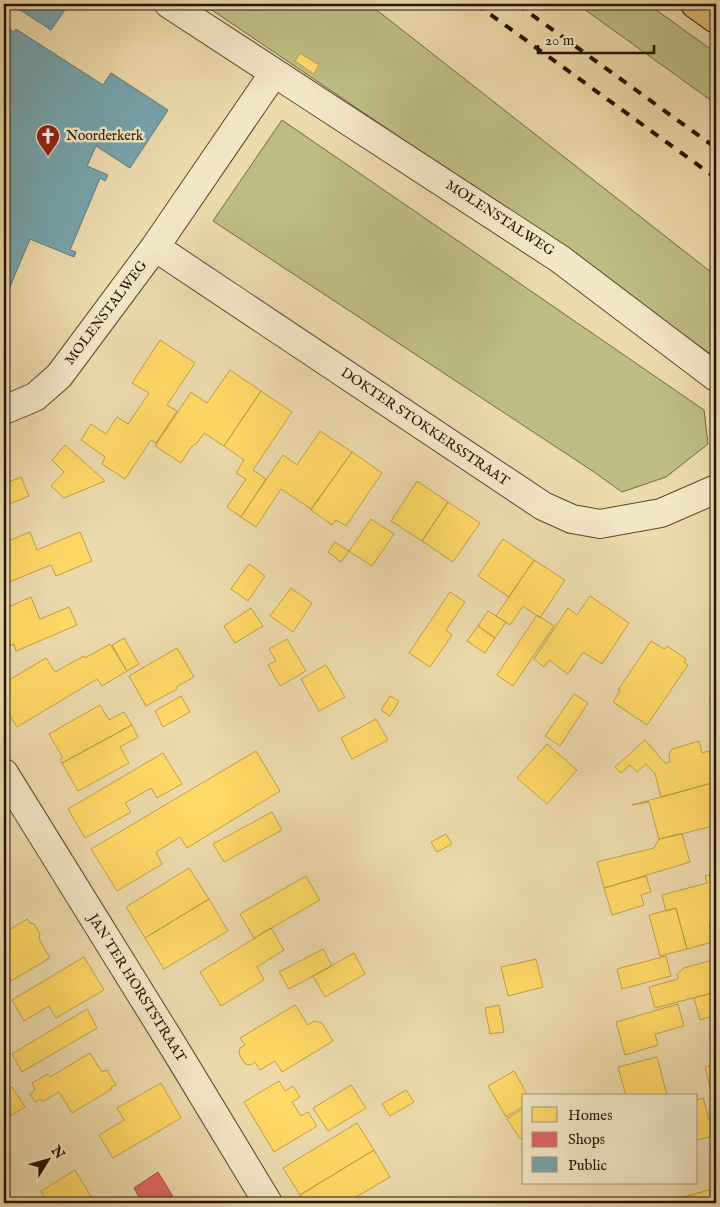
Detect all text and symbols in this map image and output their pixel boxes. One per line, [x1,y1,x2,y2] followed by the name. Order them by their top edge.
[538,22,654,54] scale bar
[545,31,575,50] text: 20 m
[35,123,61,157] church icon: Noorderkerk
[66,127,144,145] place label: Noorderkerk
[442,176,559,260] street label: MOLENSTALWEG
[61,256,152,369] street label: MOLENSTALWEG
[337,364,513,491] street label: DOKTER STOKKERSSTRAAT
[83,909,191,1066] street label: JAN TER HORSTSTRAAT
[522,1094,698,1184] legend
[568,1106,612,1125] text: Homes
[568,1130,605,1149] text: Shops
[22,1134,72,1184] north arrow
[46,1142,68,1163] text: N
[568,1156,607,1175] text: Public

